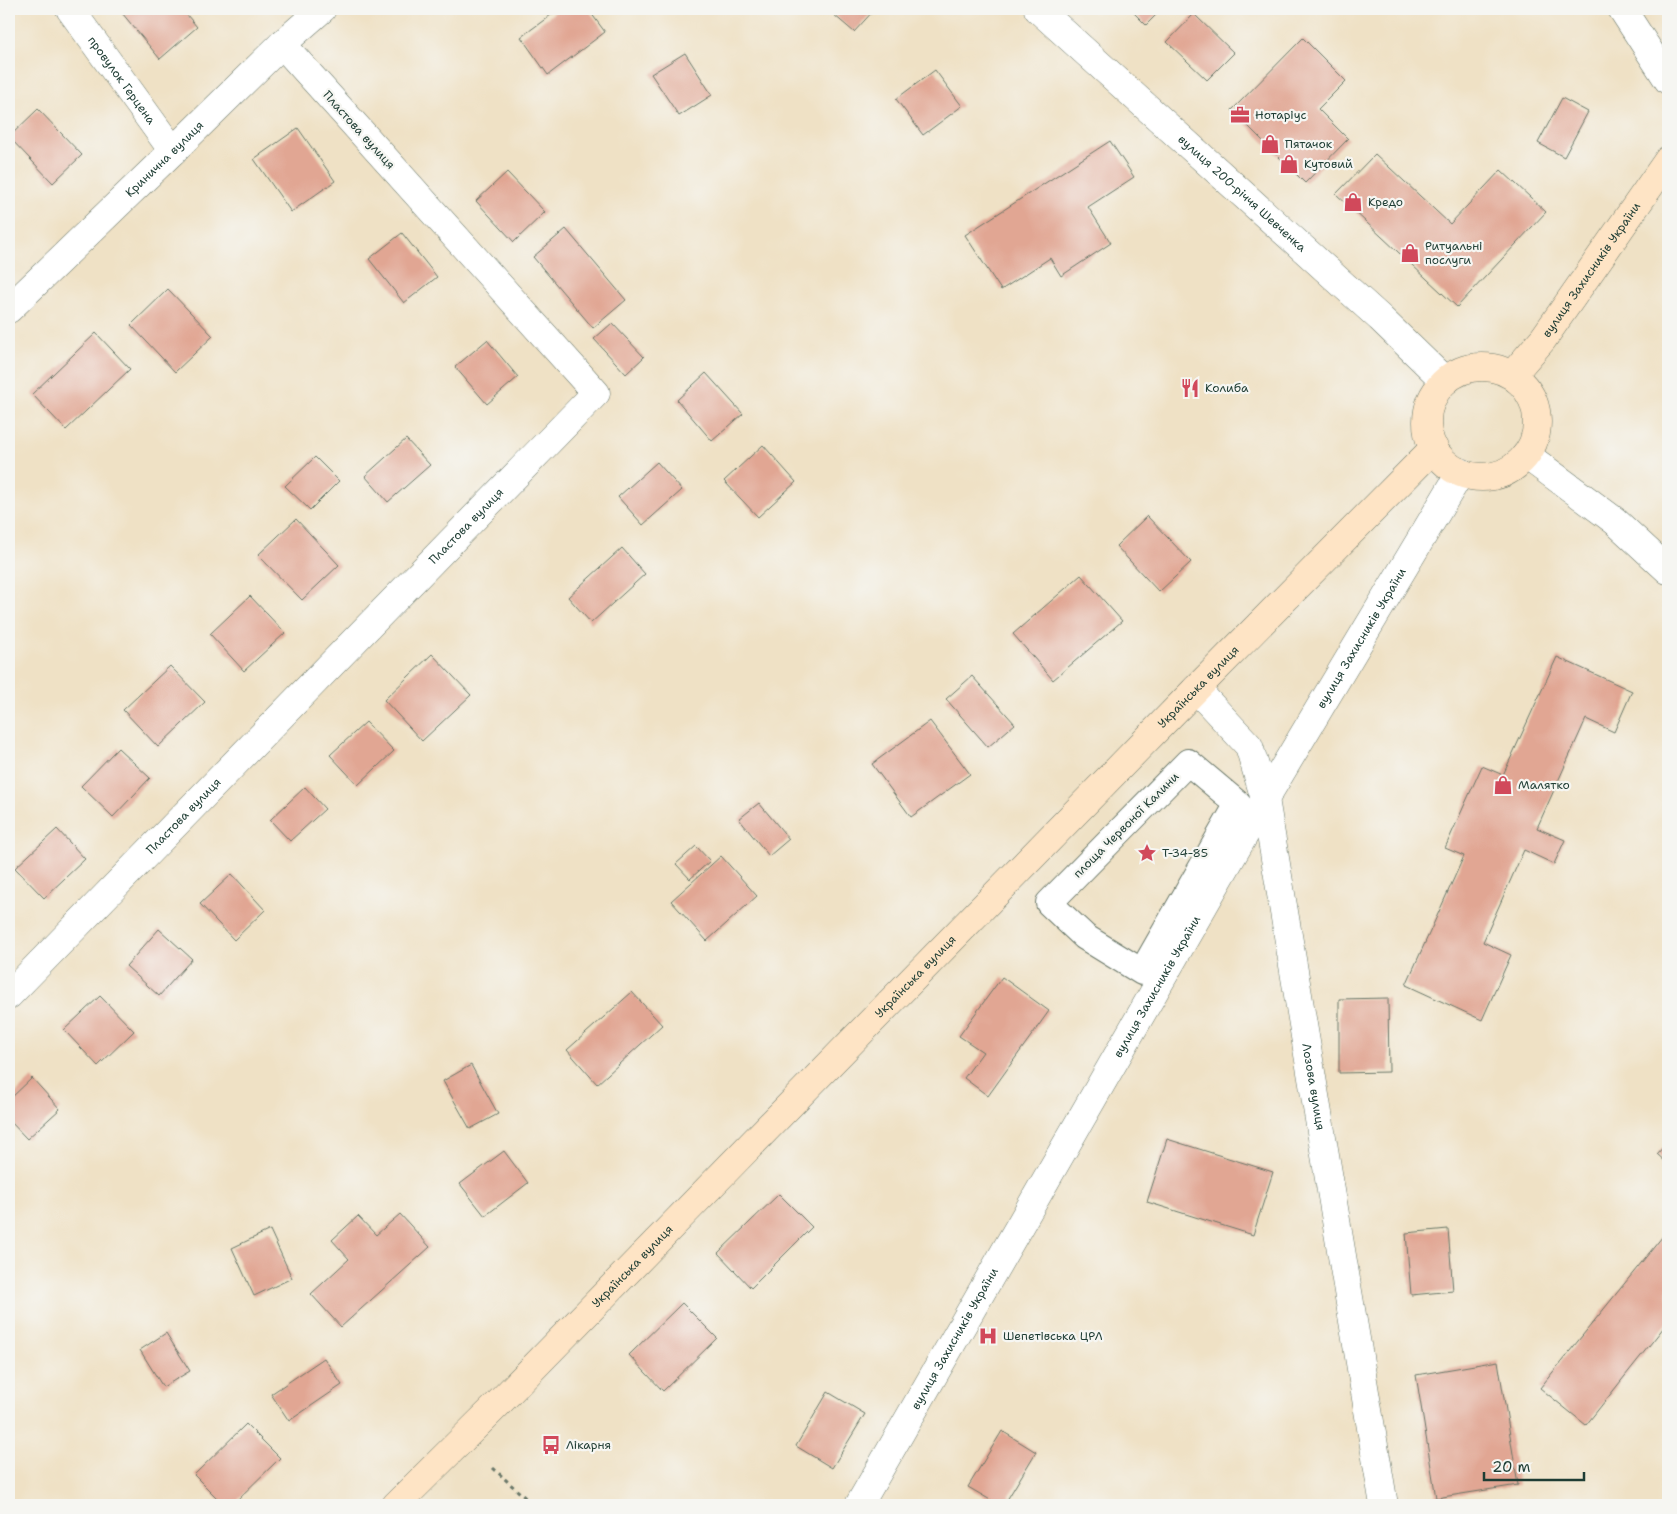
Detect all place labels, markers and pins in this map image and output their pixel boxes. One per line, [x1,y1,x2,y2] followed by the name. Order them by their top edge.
[1229,104,1251,126] office icon: Нотаріус
[1255,107,1307,123] place label: Нотаріус
[1259,133,1281,155] shop icon: Пятачок
[1285,136,1333,152] place label: Пятачок
[1278,153,1300,175] shop icon: Кутовий
[1304,156,1353,172] place label: Кутовий
[1342,191,1364,213] shop icon: Кредо
[1368,194,1403,210] place label: Кредо
[1425,238,1483,268] place label: Ритуальні послуги
[1399,242,1421,264] shop icon: Ритуальні послуги
[1179,377,1201,399] restaurant icon: Колиба
[1205,380,1249,396] place label: Колиба
[1492,774,1514,796] shop icon: Малятко
[1518,777,1570,793] place label: Малятко
[1136,842,1158,864] place icon: Т-34-85
[1162,845,1208,861] place label: Т-34-85
[977,1325,999,1347] hospital icon: Шепетівська ЦРЛ
[1003,1328,1103,1344] place label: Шепетівська ЦРЛ
[540,1434,562,1456] bus stop icon: Лікарня
[566,1437,611,1453] place label: Лікарня

